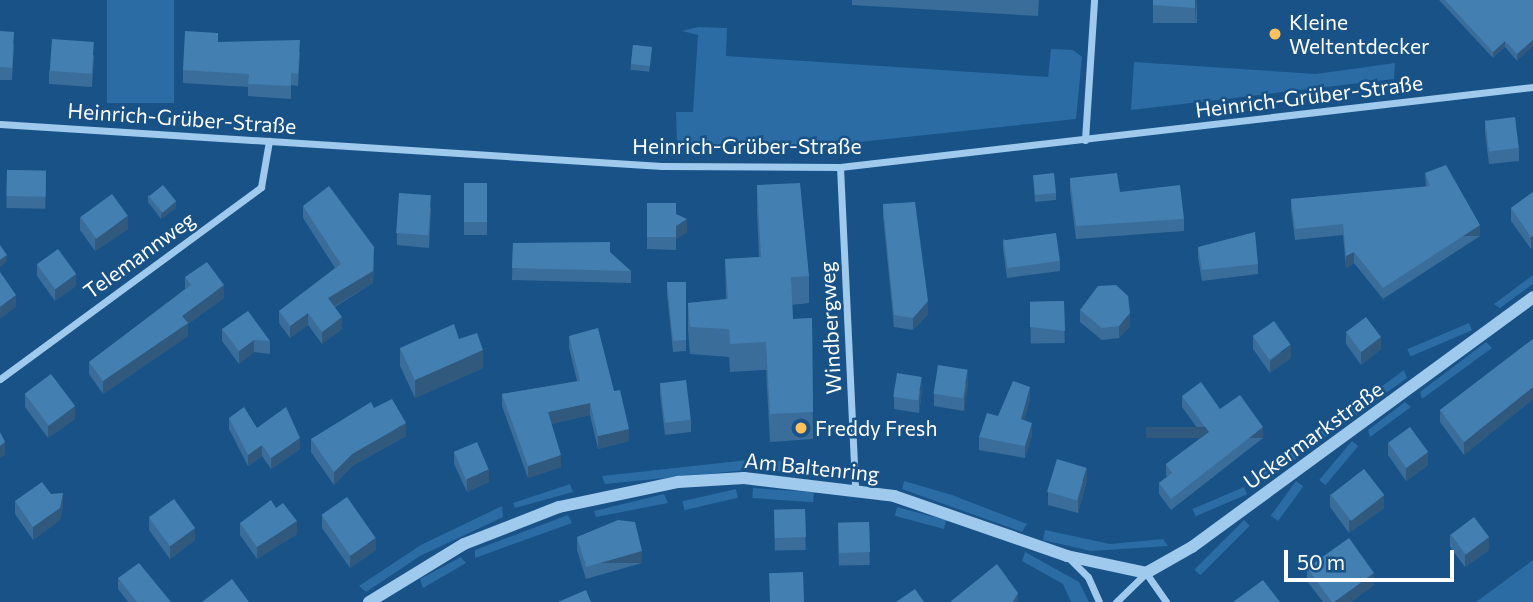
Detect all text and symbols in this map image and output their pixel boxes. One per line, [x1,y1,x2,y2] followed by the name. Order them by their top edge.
[1289,9,1429,59] place label: Kleine Weltentdecker
[1267,26,1283,42] marker: Kleine Weltentdecker
[1194,70,1424,122] street label: Heinrich-Grüber-Straße
[67,97,297,139] street label: Heinrich-Grüber-Straße
[632,133,862,159] street label: Heinrich-Grüber-Straße
[78,206,200,304] street label: Telemannweg
[814,261,846,395] street label: Windbergweg
[1238,376,1388,494] street label: Uckermarkstraße
[815,415,937,441] place label: Freddy Fresh
[793,420,809,436] marker: Freddy Fresh
[743,447,881,487] street label: Am Baltenring
[1288,536,1458,580] scale bar
[1297,549,1345,574] text: 50 m

